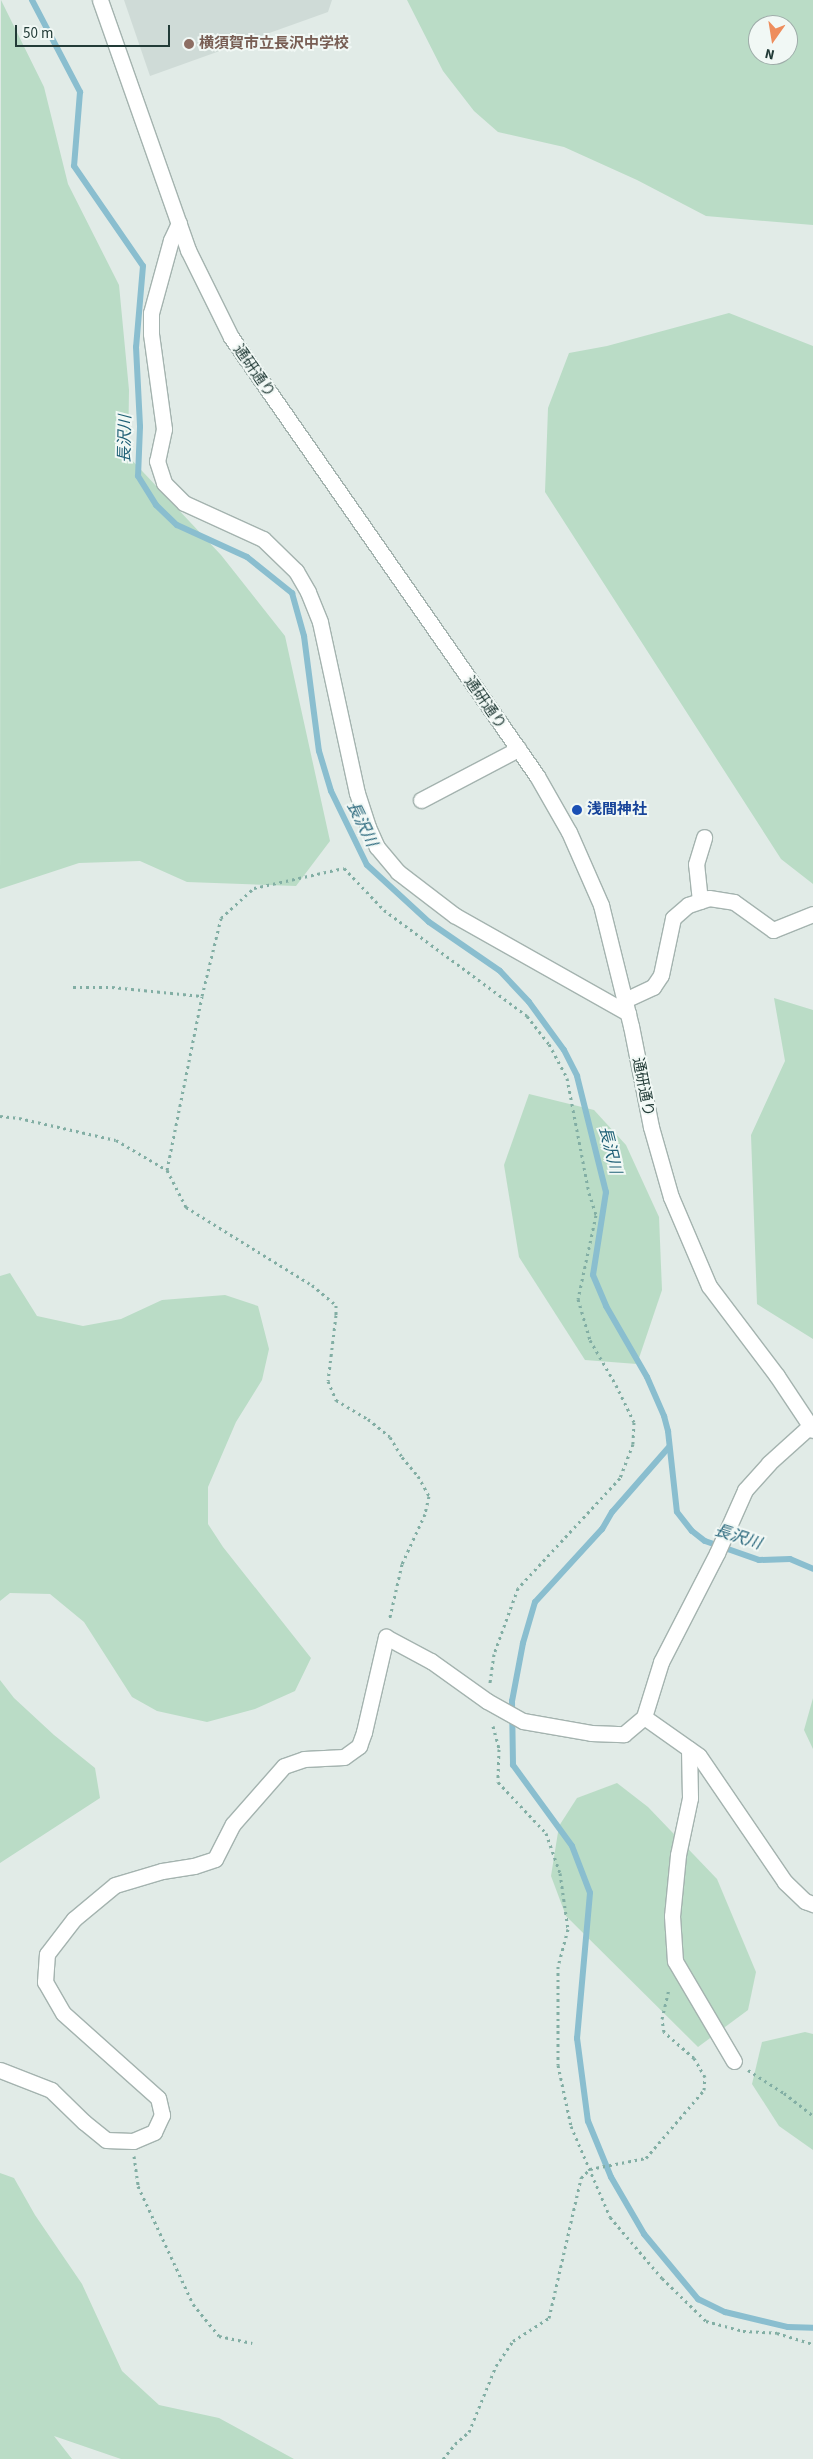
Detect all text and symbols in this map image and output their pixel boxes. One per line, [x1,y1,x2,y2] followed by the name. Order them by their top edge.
[18,15,172,47] scale bar
[748,15,798,65] north arrow
[23,23,53,44] text: 50 m
[199,35,349,53] place label: 横須賀市立長沢中学校
[183,38,195,50] marker: 横須賀市立長沢中学校
[763,43,777,64] text: N
[229,341,279,401] street label: 通研通り
[115,415,135,463] water label: 長沢川
[460,673,510,733] street label: 通研通り
[343,798,381,850] water label: 長沢川
[587,801,647,819] place label: 浅間神社
[571,804,583,816] marker: 浅間神社
[628,1056,658,1118] street label: 通研通り
[595,1124,625,1176] water label: 長沢川
[712,1520,764,1554] water label: 長沢川

